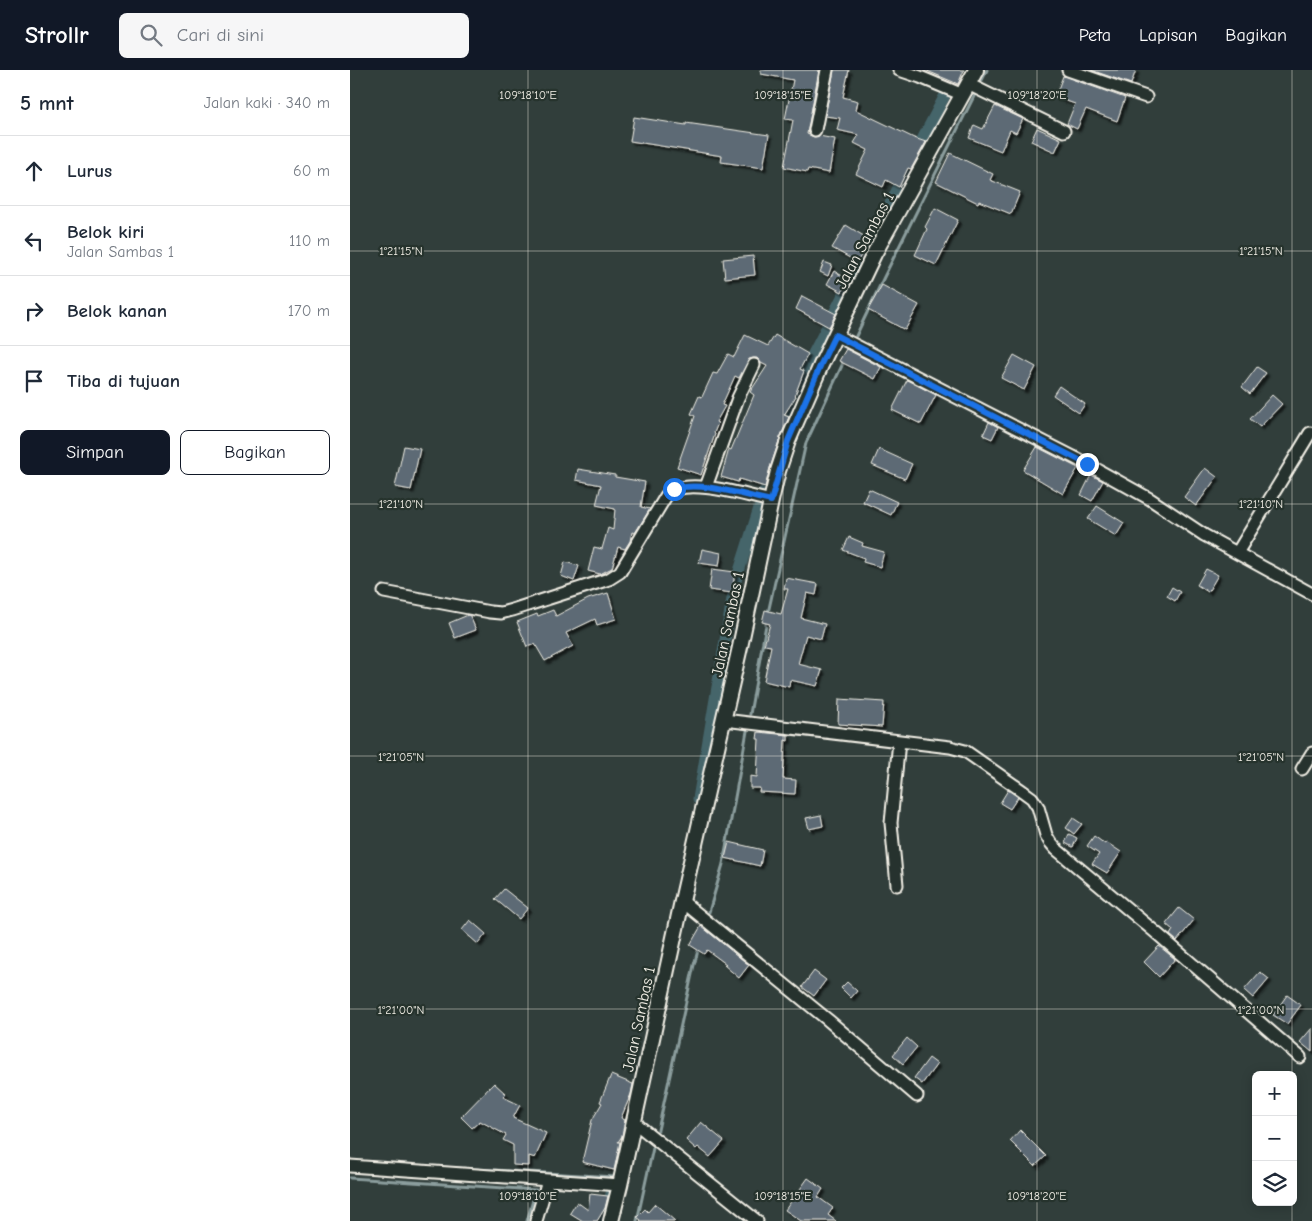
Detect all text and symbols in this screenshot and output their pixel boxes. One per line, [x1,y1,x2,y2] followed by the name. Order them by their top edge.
[119,13,469,58] search box
[25,21,89,49] text: Strollr
[137,21,165,49] icon: search
[177,24,264,46] text: Cari di sini
[1079,25,1111,46] text: Peta
[1139,25,1197,46] text: Lapisan
[1225,25,1287,46] text: Bagikan
[499,88,557,102] text: 109°18'10"E
[755,88,811,102] text: 109°18'15"E
[1008,88,1066,102] text: 109°18'20"E
[20,91,74,115] text: 5 mnt
[204,94,330,112] text: Jalan kaki · 340 m
[20,157,48,185] icon: ahead
[67,160,112,182] text: Lurus
[293,162,330,180] text: 60 m
[832,189,898,292] street label: Jalan Sambas 1
[67,221,144,243] text: Belok kiri
[20,227,48,255] icon: left
[289,232,330,250] text: 110 m
[67,243,174,261] text: Jalan Sambas 1
[379,244,423,258] text: 1°21'15"N
[1239,244,1283,258] text: 1°21'15"N
[20,297,48,325] icon: right
[67,300,167,322] text: Belok kanan
[288,302,330,320] text: 170 m
[20,367,48,395] icon: arrive
[67,370,180,392] text: Tiba di tujuan
[20,430,170,475] button: Simpan
[180,430,330,475] button: Bagikan
[1076,453,1099,476] route end
[663,478,686,501] route start
[379,497,423,511] text: 1°21'10"N
[1239,497,1283,511] text: 1°21'10"N
[708,570,748,678] street label: Jalan Sambas 1
[378,750,424,764] text: 1°21'05"N
[1238,750,1284,764] text: 1°21'05"N
[619,965,659,1073] street label: Jalan Sambas 1
[378,1003,424,1017] text: 1°21'00"N
[1238,1003,1284,1017] text: 1°21'00"N
[1252,1071,1297,1206] map controls
[1252,1071,1297,1116] button: +
[1252,1116,1297,1161] button: −
[1252,1161,1297,1206] button: layers
[499,1189,557,1203] text: 109°18'10"E
[755,1189,811,1203] text: 109°18'15"E
[1008,1189,1066,1203] text: 109°18'20"E

